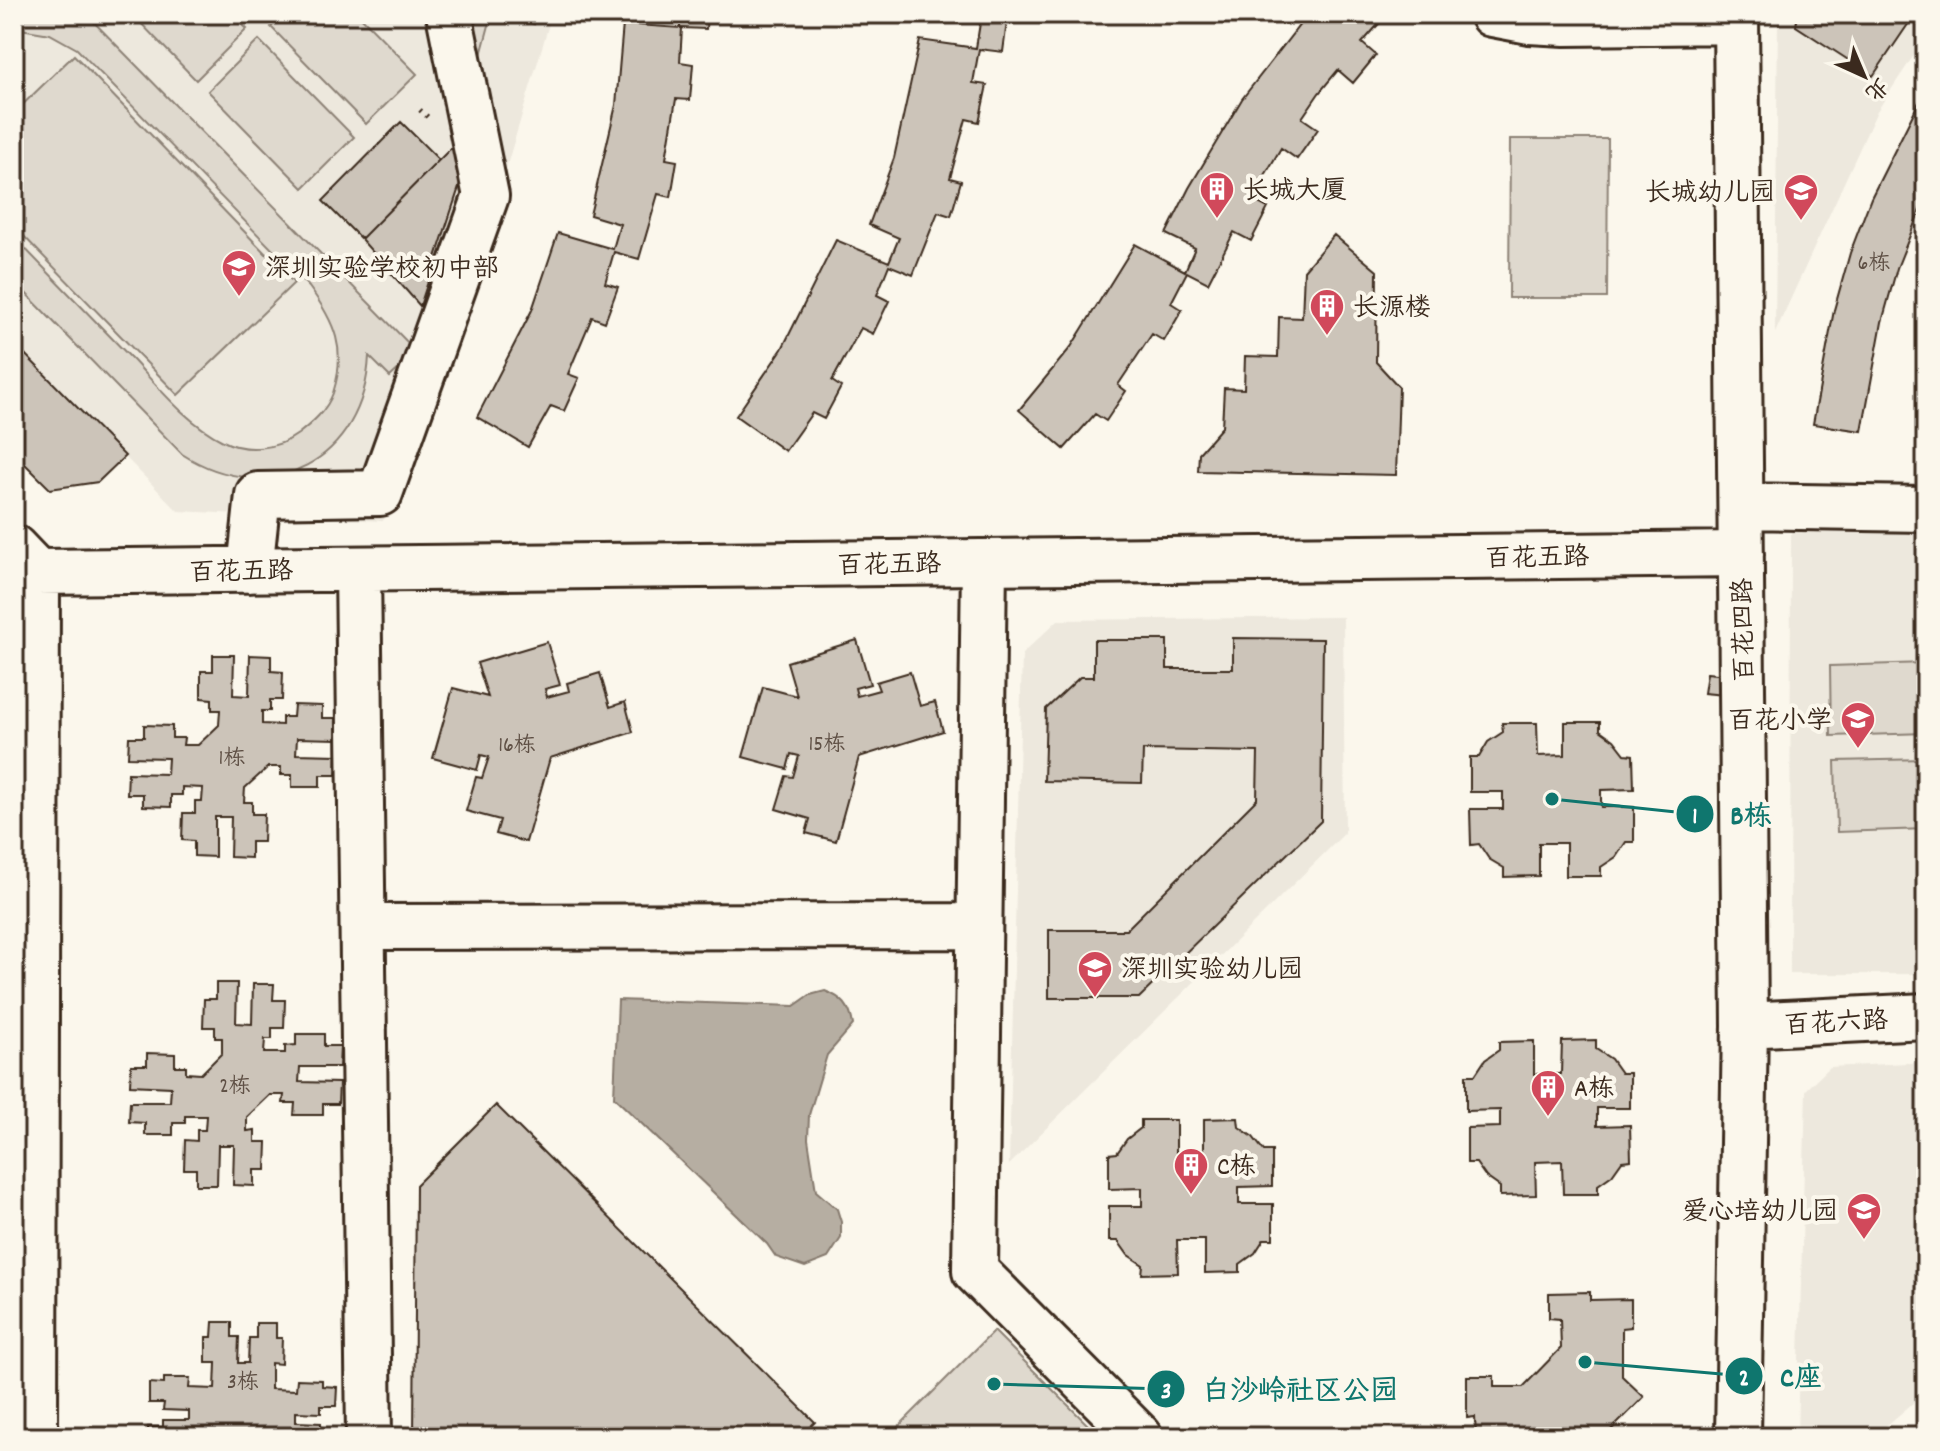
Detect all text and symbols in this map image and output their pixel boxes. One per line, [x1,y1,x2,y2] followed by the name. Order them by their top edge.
[1824,36,1904,116] north arrow
[1857,69,1894,107] text: 北
[1198,170,1236,220] building icon: 长城大厦
[1782,172,1820,222] school or university icon: 长城幼儿园
[1243,174,1347,211] place label: 长城大厦
[1645,176,1775,213] place label: 长城幼儿园
[220,248,258,298] school or university icon: 深圳实验学校初中部
[1858,249,1890,280] house number: 6栋
[265,252,499,289] place label: 深圳实验学校初中部
[1308,287,1346,337] building icon: 长源楼
[1353,291,1431,328] place label: 长源楼
[1485,540,1589,579] street label: 百花五路
[837,547,941,586] street label: 百花五路
[189,554,293,593] street label: 百花五路
[1726,578,1765,682] street label: 百花四路
[1839,700,1877,750] school or university icon: 百花小学
[1728,704,1832,741] place label: 百花小学
[808,730,846,761] house number: 15栋
[498,731,536,762] house number: 16栋
[219,744,245,775] house number: 1栋
[1675,788,1788,840] callout: B栋
[1730,799,1772,839] text: B栋
[1692,801,1698,835] text: 1
[1076,949,1114,999] school or university icon: 深圳实验幼儿园
[1121,953,1303,990] place label: 深圳实验幼儿园
[1783,1003,1889,1046] street label: 百花六路
[1529,1068,1567,1118] building icon: A栋
[219,1072,251,1103] house number: 2栋
[1574,1072,1614,1109] place label: A栋
[1172,1146,1210,1196] building icon: C栋
[1217,1150,1256,1187] place label: C栋
[1845,1191,1883,1241] school or university icon: 爱心培幼儿园
[1682,1195,1838,1232] place label: 爱心培幼儿园
[1724,1350,1838,1402] callout: C座
[1780,1361,1822,1401] text: C座
[1146,1363,1414,1415] callout: 白沙岭社区公园
[1739,1363,1749,1397] text: 2
[227,1368,259,1399] house number: 3栋
[1202,1374,1398,1414] text: 白沙岭社区公园
[1161,1376,1171,1410] text: 3

